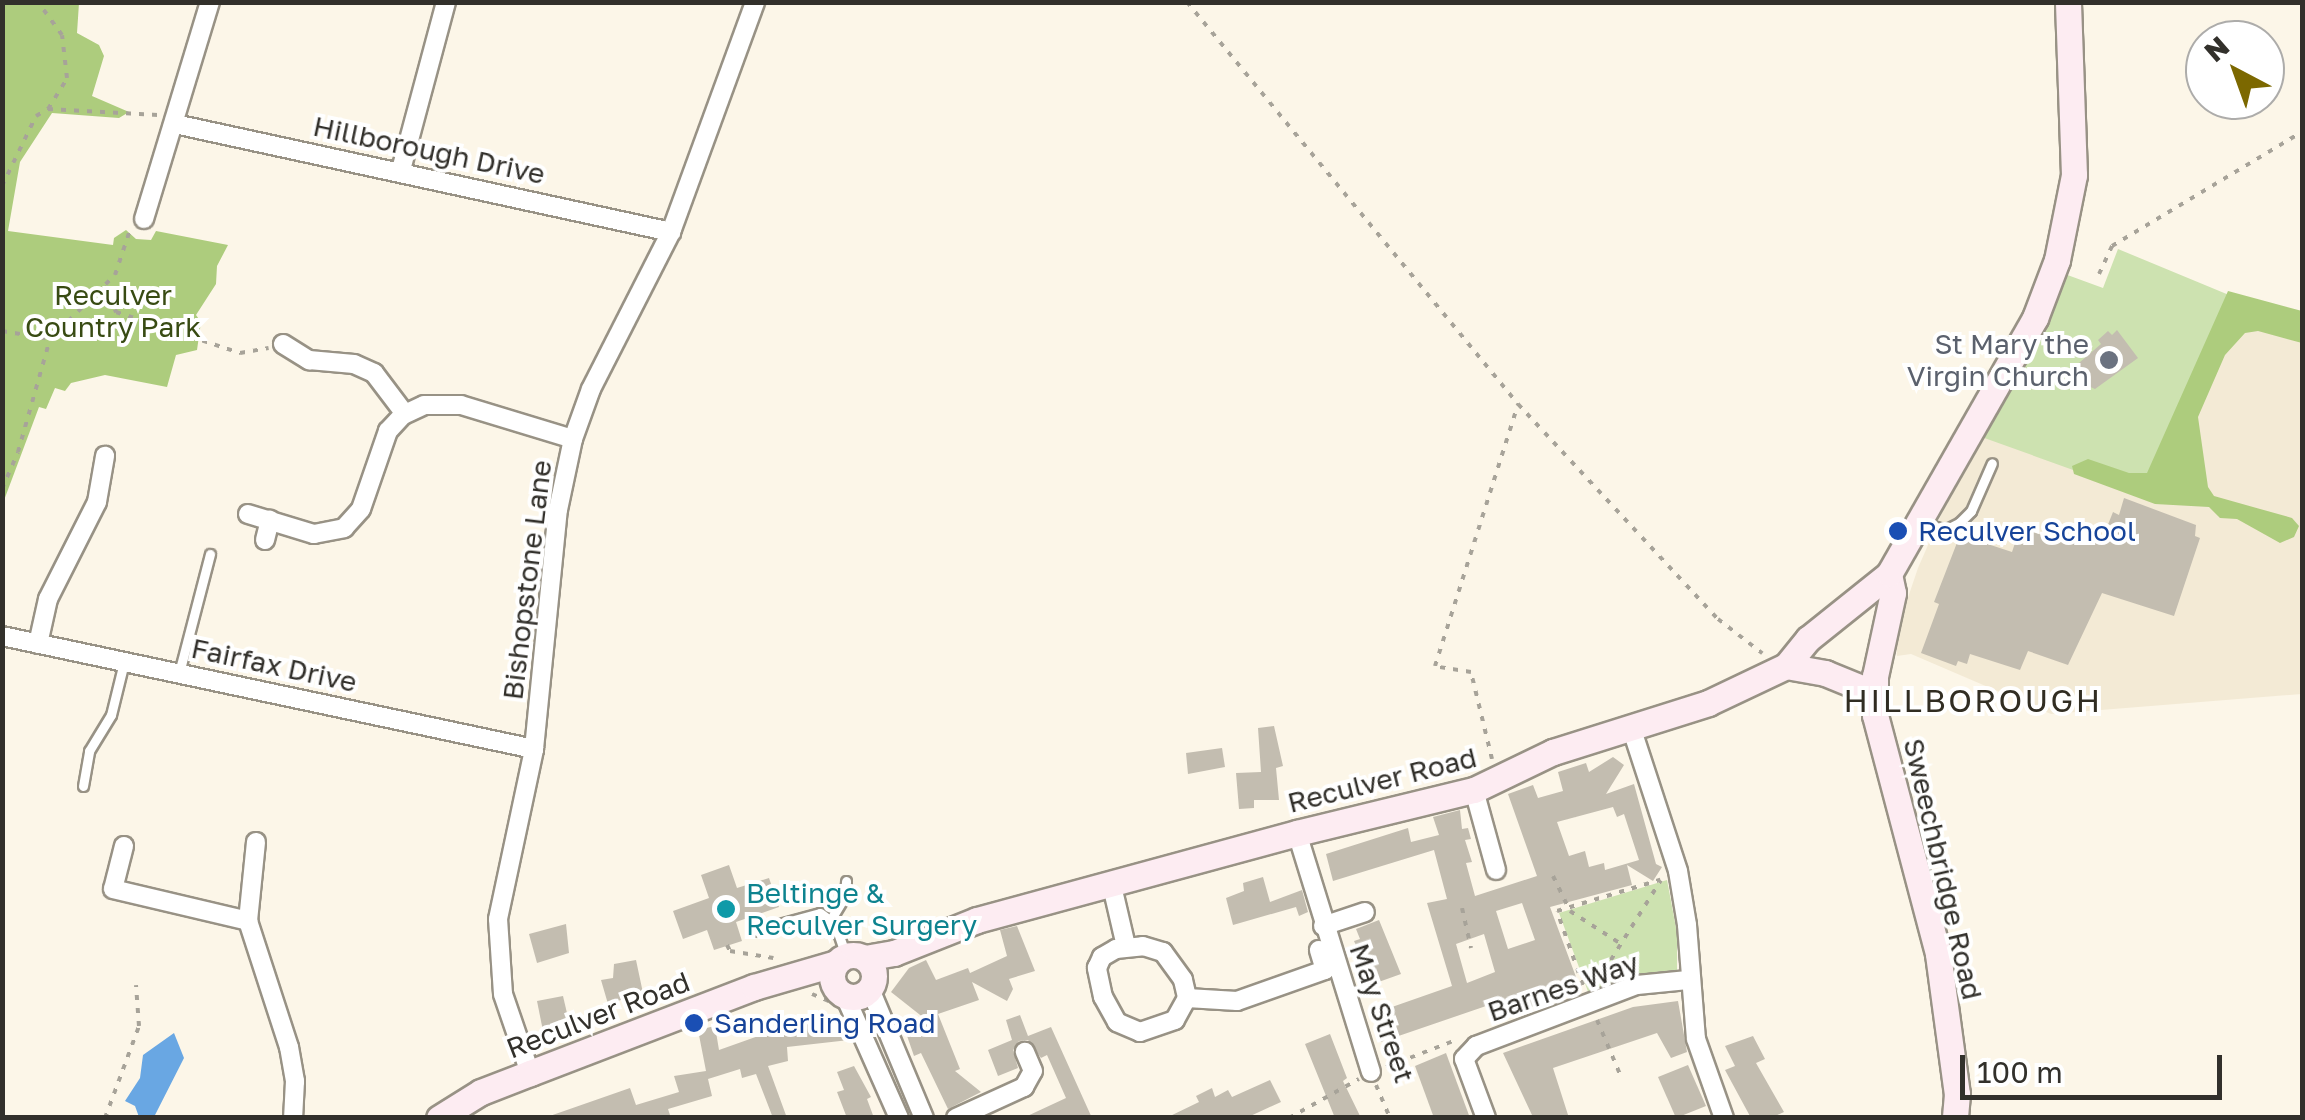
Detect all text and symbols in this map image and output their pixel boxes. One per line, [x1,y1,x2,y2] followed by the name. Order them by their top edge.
[2185,20,2285,120] north arrow
[2197,29,2235,68] text: N
[310,109,548,191] street label: Hillborough Drive
[25,278,201,344] park label: Reculver Country Park
[1907,327,2089,393] place label: St Mary the Virgin Church
[2098,349,2120,371] marker: St Mary the Virgin Church
[496,458,558,702] street label: Bishopstone Lane
[1918,514,2136,548] place label: Reculver School
[1887,520,1909,542] marker: Reculver School
[188,631,360,699] street label: Fairfax Drive
[1844,681,2102,719] district label: HILLBOROUGH
[1897,735,1989,1003] street label: Sweechbridge Road
[1284,740,1480,820] street label: Reculver Road
[746,876,977,942] place label: Beltinge & Reculver Surgery
[715,898,737,920] marker: Beltinge & Reculver Surgery
[1343,939,1421,1087] street label: May Street
[1483,945,1643,1029] street label: Barnes Way
[502,965,694,1065] street label: Reculver Road
[714,1006,936,1040] place label: Sanderling Road
[683,1012,705,1034] marker: Sanderling Road
[1965,1035,2228,1097] scale bar
[1977,1054,2063,1090] text: 100 m

